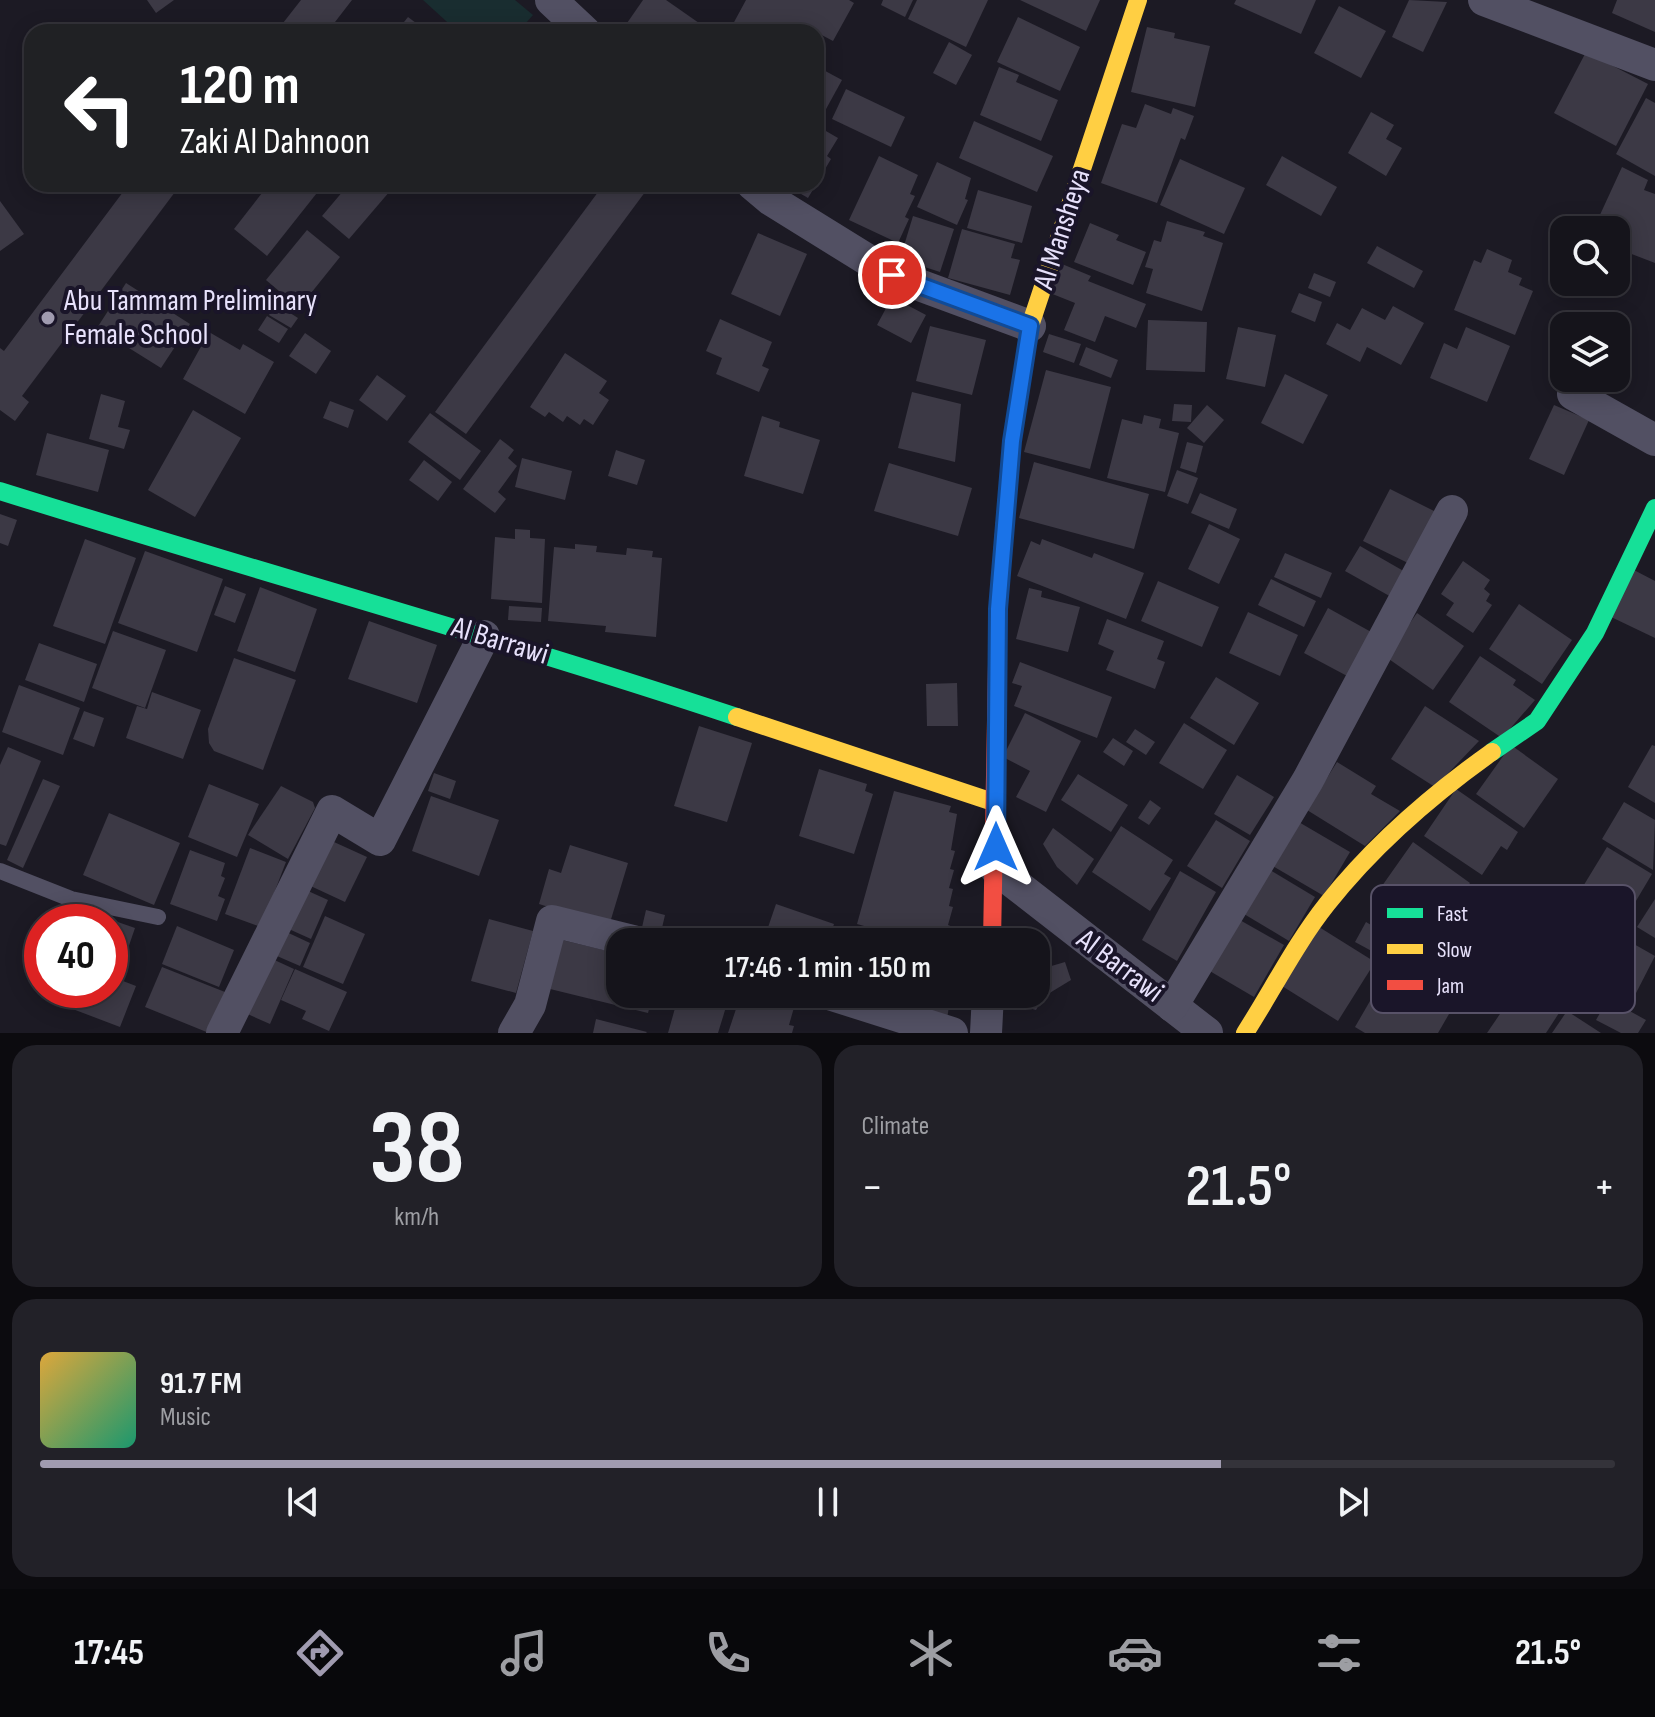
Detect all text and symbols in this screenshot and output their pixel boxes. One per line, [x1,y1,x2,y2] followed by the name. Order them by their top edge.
[180,53,300,120] text: 120 m
[48,56,152,160] icon: left
[180,121,370,164] text: Zaki Al Dahnoon
[1025,165,1098,294] street label: Al Mansheya
[1550,216,1630,392] map controls
[1550,216,1630,296] button: search
[858,241,926,309] pin
[870,253,914,297] icon: arrive
[63,283,318,353] place label: Abu Tammam Preliminary Female School
[39,309,57,327] marker: Abu Tammam Preliminary Female School
[1550,312,1630,392] button: layers
[446,609,553,673] street label: Al Barrawi
[954,805,1038,889] position arrow
[1371,885,1635,1013] legend
[1437,901,1468,928] text: Fast
[24,904,128,1008] speed limit sign: 40
[1069,921,1170,1010] street label: Al Barrawi
[1437,937,1472,964] text: Slow
[725,950,931,986] text: 17:46 · 1 min · 150 m
[1436,973,1464,1000] text: Jam
[369,1087,465,1212] text: 38
[862,1111,929,1142] text: Climate
[1185,1151,1291,1223] text: 21.5°
[862,1161,883,1214] text: −
[1593,1161,1615,1214] text: +
[394,1202,439,1233] text: km/h
[160,1366,242,1402] text: 91.7 FM
[160,1402,211,1433] text: Music
[281,1480,325,1524] icon: previous
[806,1480,850,1524] icon: pause
[1331,1480,1375,1524] icon: next
[292,1625,348,1681] icon: directions
[496,1625,552,1681] icon: music
[700,1625,756,1681] icon: phone
[903,1625,959,1681] icon: climate
[1107,1625,1163,1681] icon: car
[1311,1625,1367,1681] icon: filters
[74,1632,144,1675] text: 17:45
[1515,1632,1581,1675] text: 21.5°

